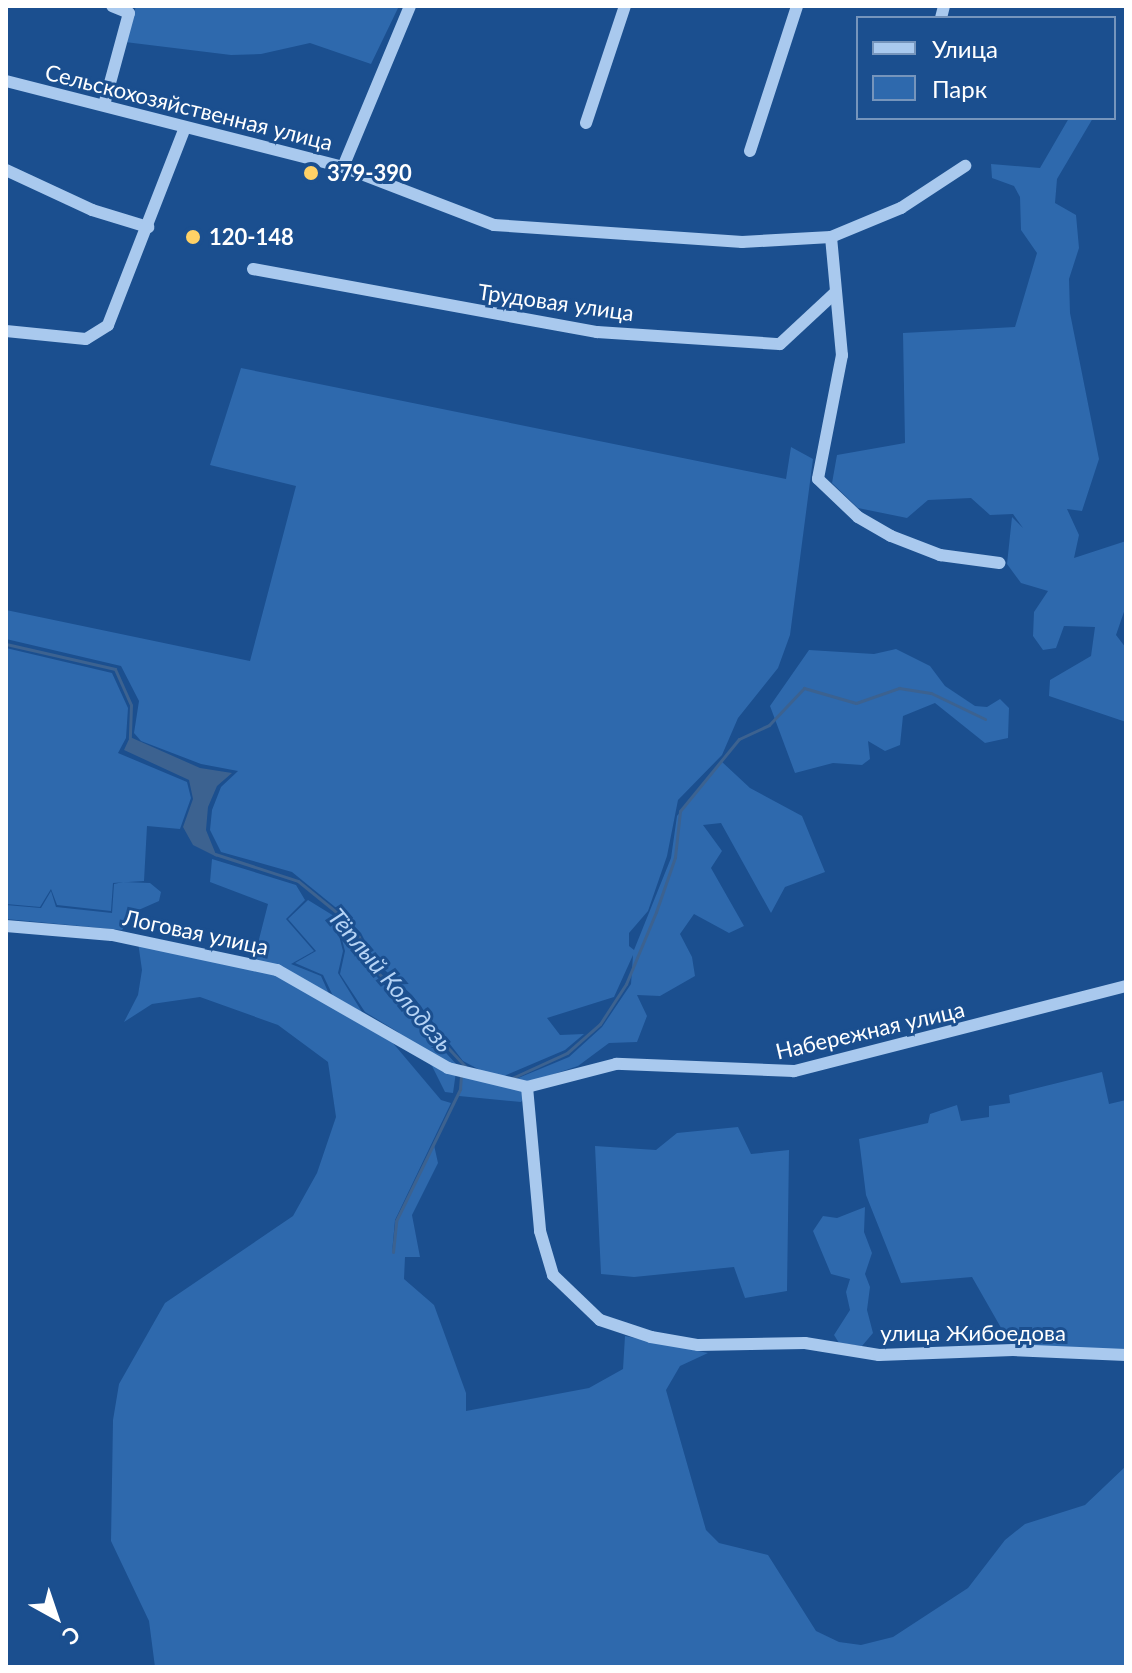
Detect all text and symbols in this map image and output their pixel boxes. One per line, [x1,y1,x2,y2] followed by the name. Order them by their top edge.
[856,16,1116,120] legend
[932,34,998,63] text: Улица
[42,58,336,156] street label: Сельскохозяйственная улица
[932,74,987,103] text: Парк
[327,160,412,186] place label: 379-390
[302,164,320,182] marker: 379-390
[209,224,294,250] place label: 120-148
[184,228,202,246] marker: 120-148
[476,278,636,326] street label: Трудовая улица
[323,902,459,1058] water label: Тёплый Колодезь
[121,904,271,960] street label: Логовая улица
[773,995,967,1065] street label: Набережная улица
[880,1320,1066,1346] street label: улица Жибоедова
[16,1577,96,1657] north arrow
[57,1621,86,1651] text: С

